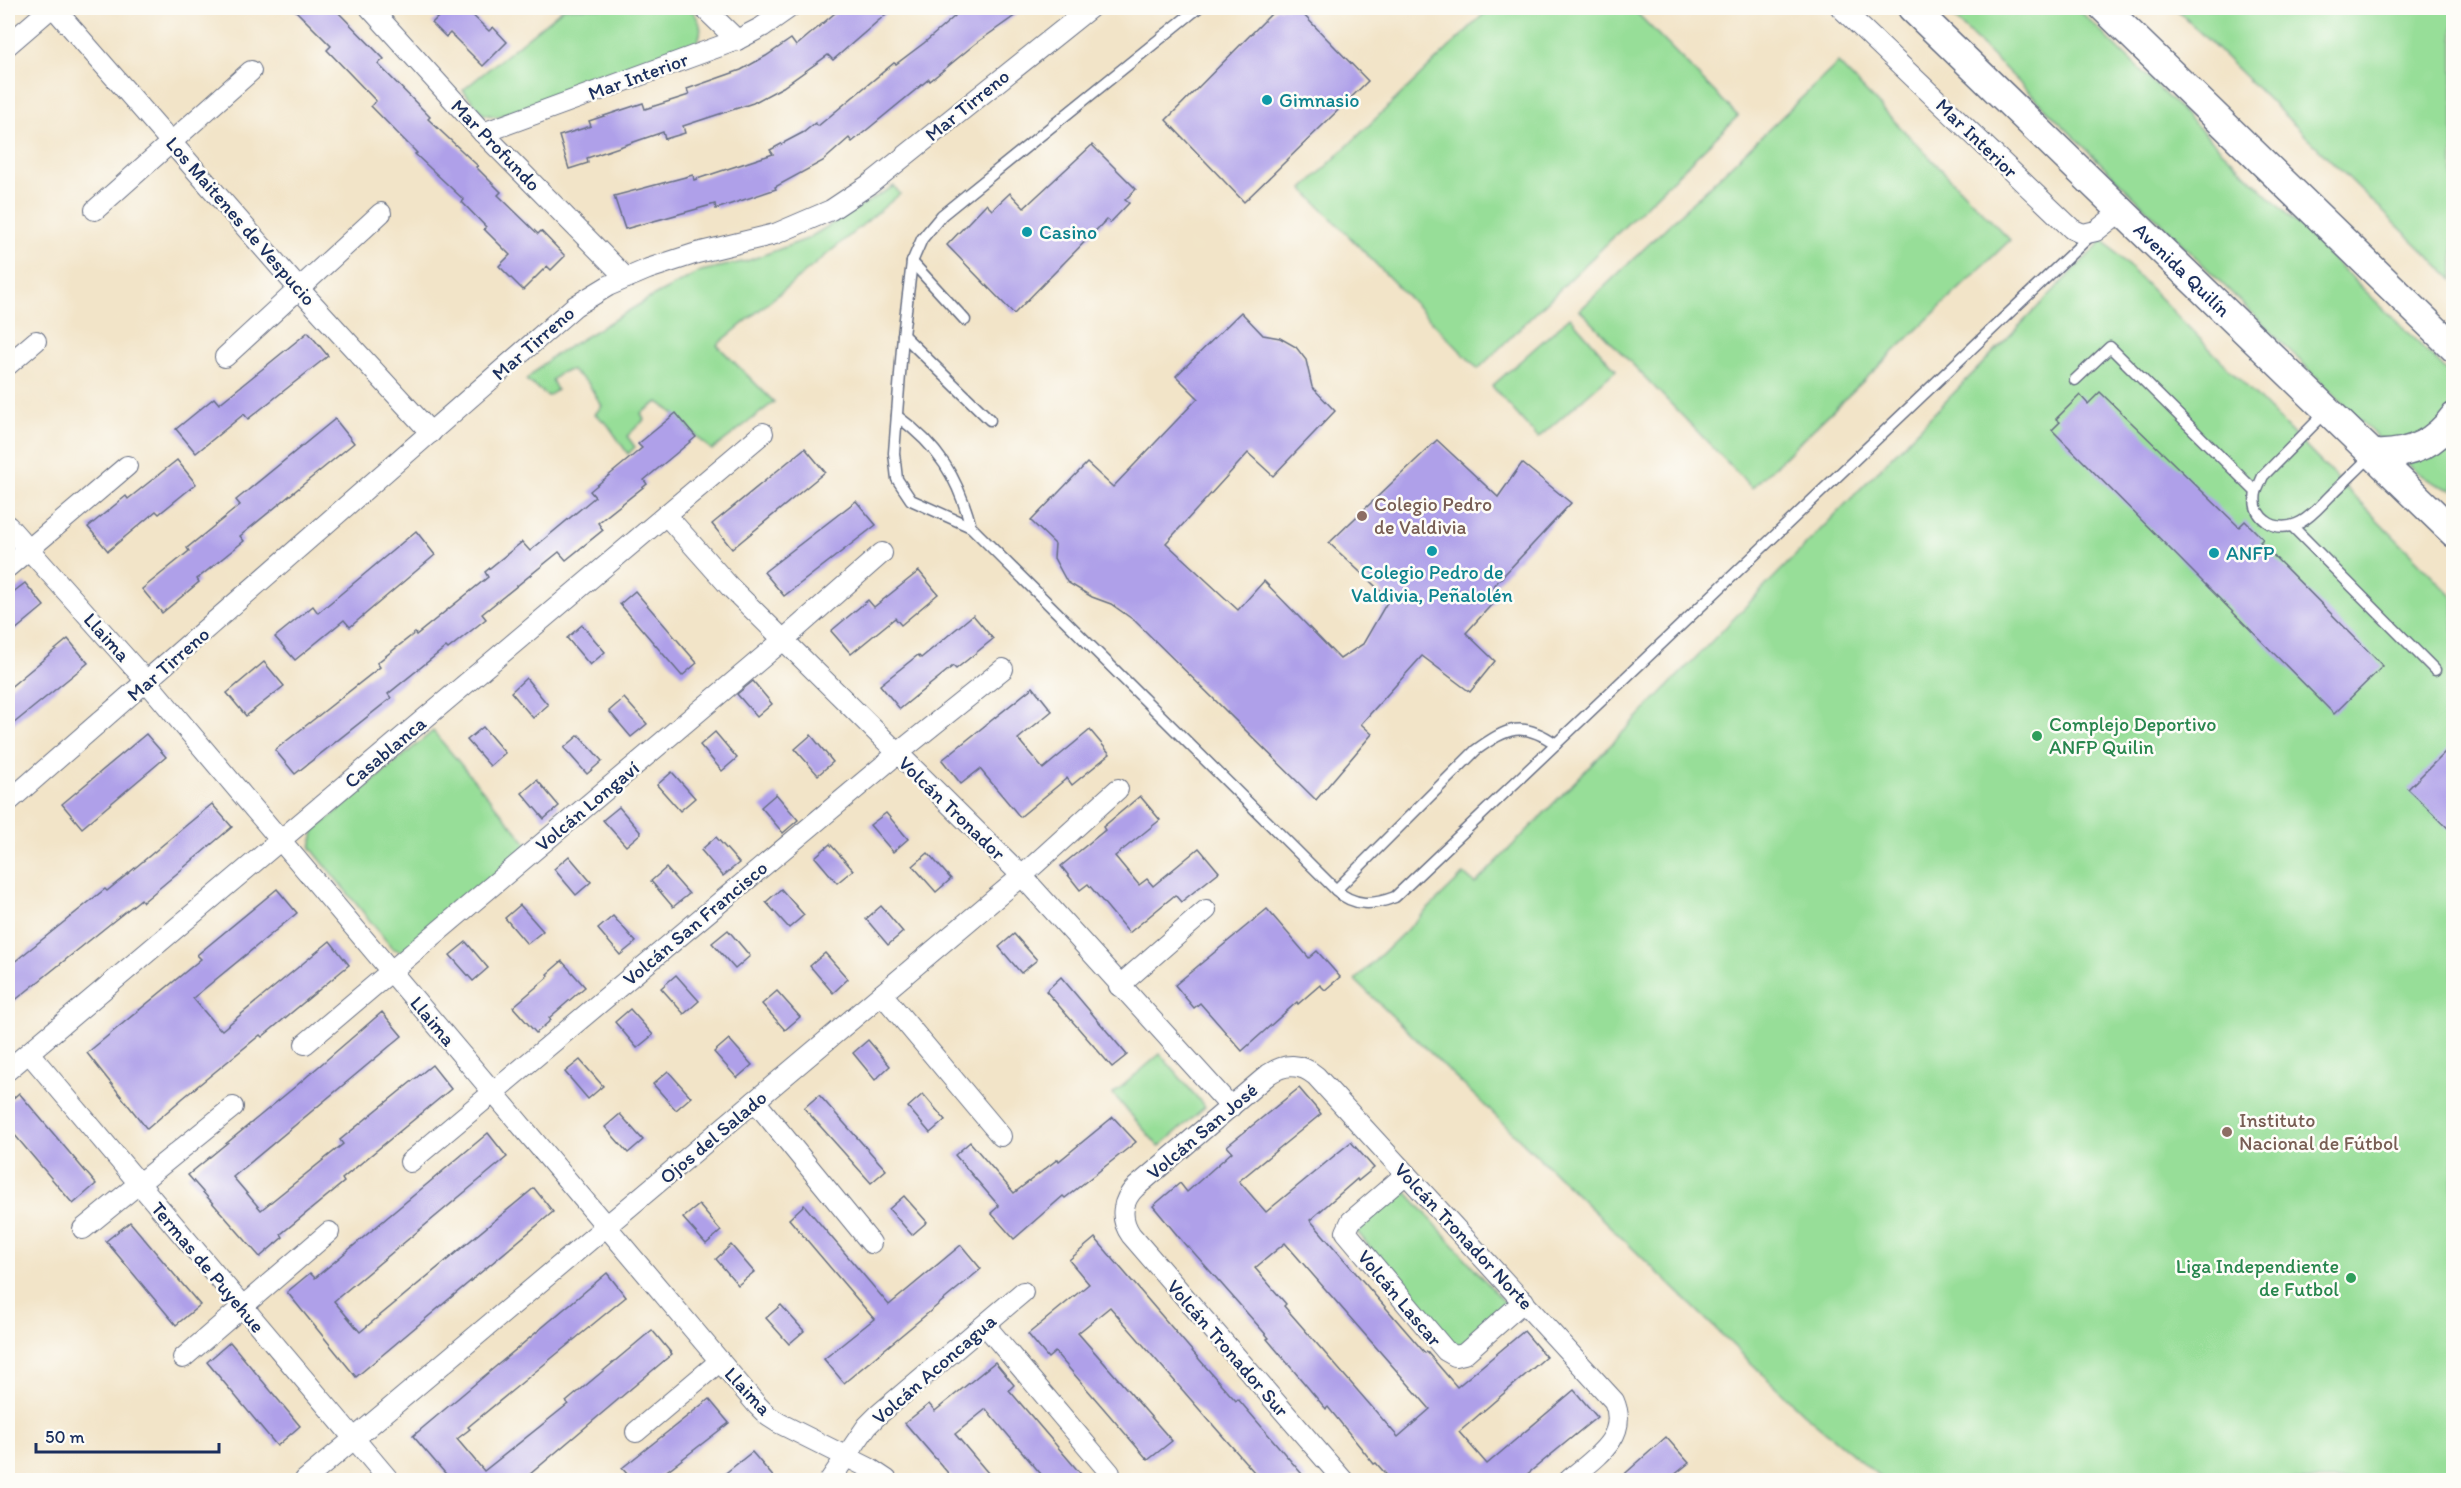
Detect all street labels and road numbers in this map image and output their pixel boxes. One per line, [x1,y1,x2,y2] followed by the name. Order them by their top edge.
[585,47,692,105] street label: Mar Interior
[920,64,1014,146] street label: Mar Tirreno
[1931,93,2023,183] street label: Mar Interior
[446,94,546,196] street label: Mar Profundo
[161,131,321,311] street label: Los Maitenes de Vespucio
[2129,217,2236,322] street label: Avenida Quilín
[487,301,579,385] street label: Mar Tirreno
[79,608,136,667] street label: Llaima
[122,622,214,706] street label: Mar Tirreno
[339,711,431,793] street label: Casablanca
[893,751,1011,865] street label: Volcán Tronador
[530,756,644,856] street label: Volcán Longaví
[618,855,772,991] street label: Volcán San Francisco
[405,991,461,1051] street label: Llaima
[1142,1078,1262,1184] street label: Volcán San José
[655,1085,771,1189] street label: Ojos del Salado
[1390,1157,1538,1315] street label: Volcán Tronador Norte
[146,1196,270,1338] street label: Termas de Puyehue
[1353,1245,1447,1351] street label: Volcán Lascar
[1162,1274,1294,1422] street label: Volcán Tronador Sur
[867,1308,1001,1429] street label: Volcán Aconcagua
[720,1362,777,1421] street label: Llaima

